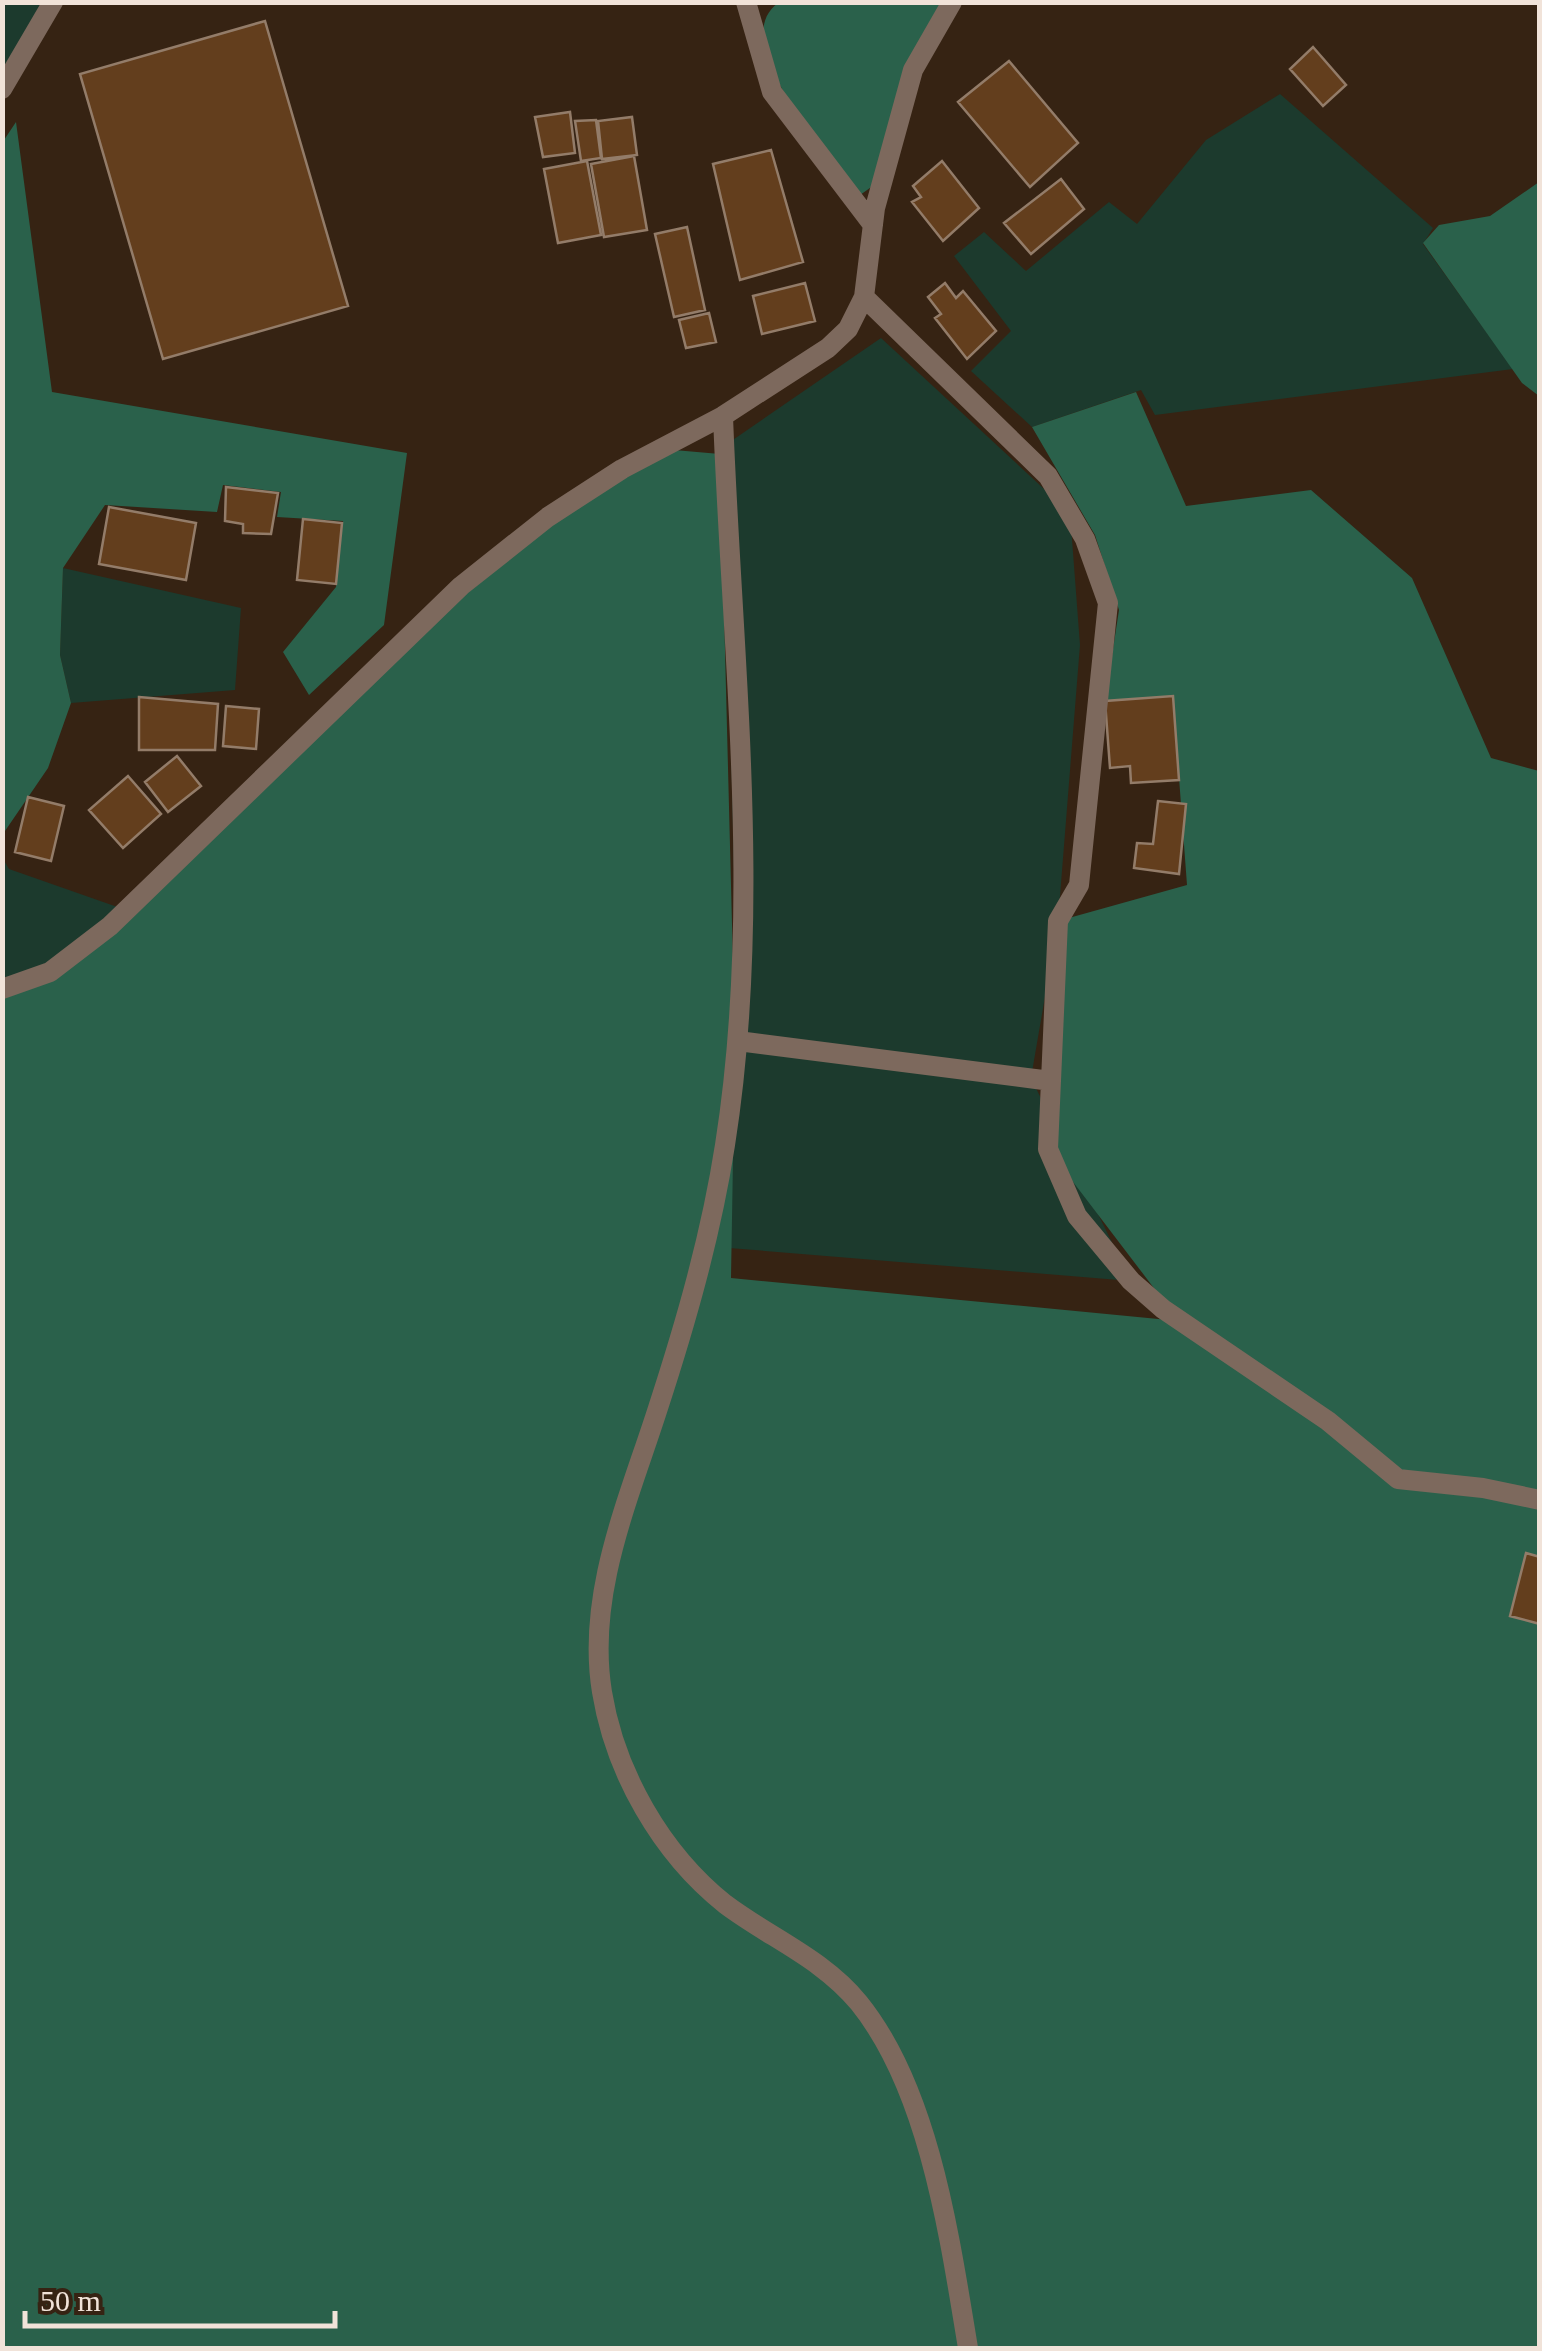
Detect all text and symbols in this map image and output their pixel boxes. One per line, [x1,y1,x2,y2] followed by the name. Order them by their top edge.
[25,2266,335,2328] scale bar
[40,2284,101,2317] text: 50 m

